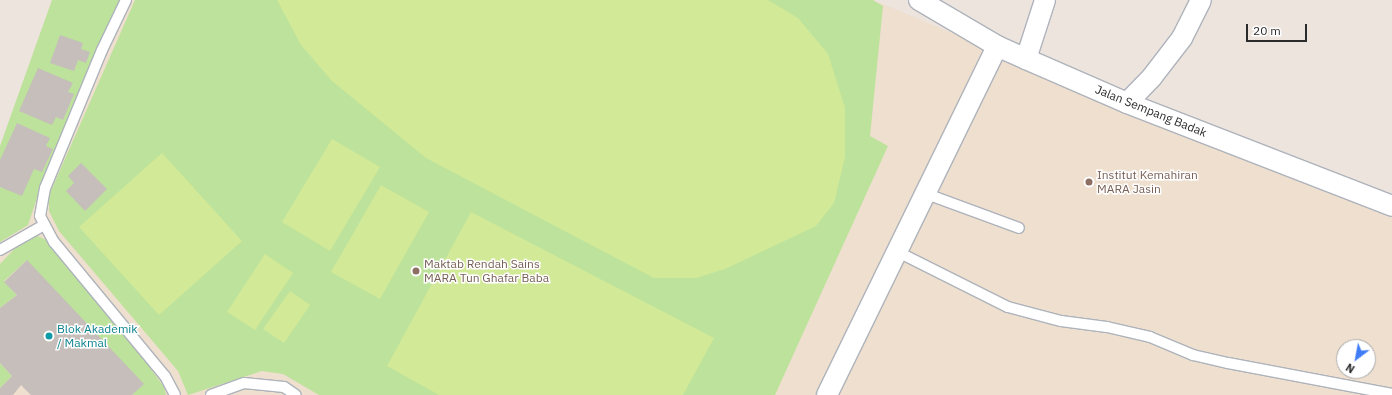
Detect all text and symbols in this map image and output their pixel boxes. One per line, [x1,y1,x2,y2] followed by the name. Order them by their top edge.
[1248,16,1309,42] scale bar
[1253,23,1281,38] text: 20 m
[1093,82,1209,140] street label: Jalan Sempang Badak
[1097,168,1198,196] place label: Institut Kemahiran MARA Jasin
[1084,177,1094,187] marker: Institut Kemahiran MARA Jasin
[424,257,549,285] place label: Maktab Rendah Sains MARA Tun Ghafar Baba
[411,266,421,276] marker: Maktab Rendah Sains MARA Tun Ghafar Baba
[57,322,138,350] place label: Blok Akademik / Makmal
[44,331,54,341] marker: Blok Akademik / Makmal
[1336,339,1376,379] north arrow
[1343,360,1357,376] text: N

